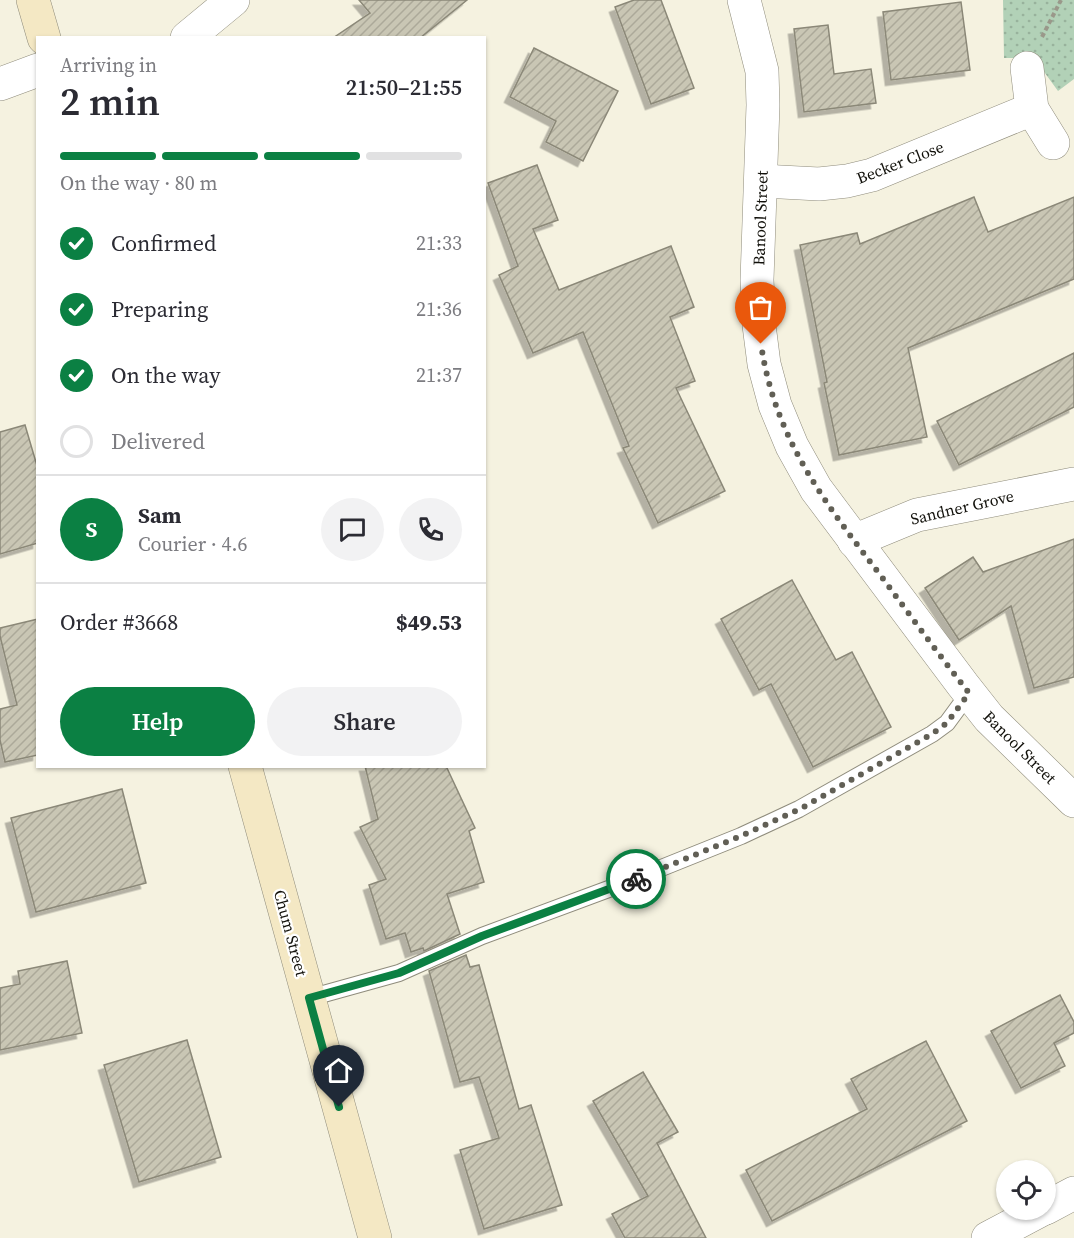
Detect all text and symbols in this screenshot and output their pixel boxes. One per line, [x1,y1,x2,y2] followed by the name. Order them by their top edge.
[60,51,157,79] text: Arriving in
[346,72,462,102] text: 21:50–21:55
[60,75,160,128] text: 2 min
[853,135,947,189] street label: Becker Close
[60,169,217,197] text: On the way · 80 m
[747,169,773,266] street label: Banool Street
[60,227,93,260] icon: check
[111,228,216,258] text: Confirmed
[416,229,462,257] text: 21:33
[735,282,786,344] pin
[744,291,777,324] icon: bag
[60,293,93,326] icon: check
[111,294,208,324] text: Preparing
[416,295,462,323] text: 21:36
[60,359,93,392] icon: check
[111,360,220,390] text: On the way
[416,361,462,389] text: 21:37
[111,426,205,456] text: Delivered
[908,484,1016,530] street label: Sandner Grove
[321,498,384,561] button: chat
[399,498,462,561] button: phone
[138,500,182,530] text: Sam
[86,514,97,544] text: S
[138,530,247,558] text: Courier · 4.6
[60,607,178,637] text: Order #3668
[396,607,462,637] text: $49.53
[60,687,255,756] button: Help
[267,687,462,756] button: Share
[979,706,1062,789] street label: Banool Street
[606,849,666,909] courier
[620,863,653,896] icon: bike
[269,887,313,979] street label: Chum Street
[313,1045,364,1107] pin
[322,1054,355,1087] icon: home
[996,1160,1056,1220] map controls
[996,1160,1056,1220] button: locate

